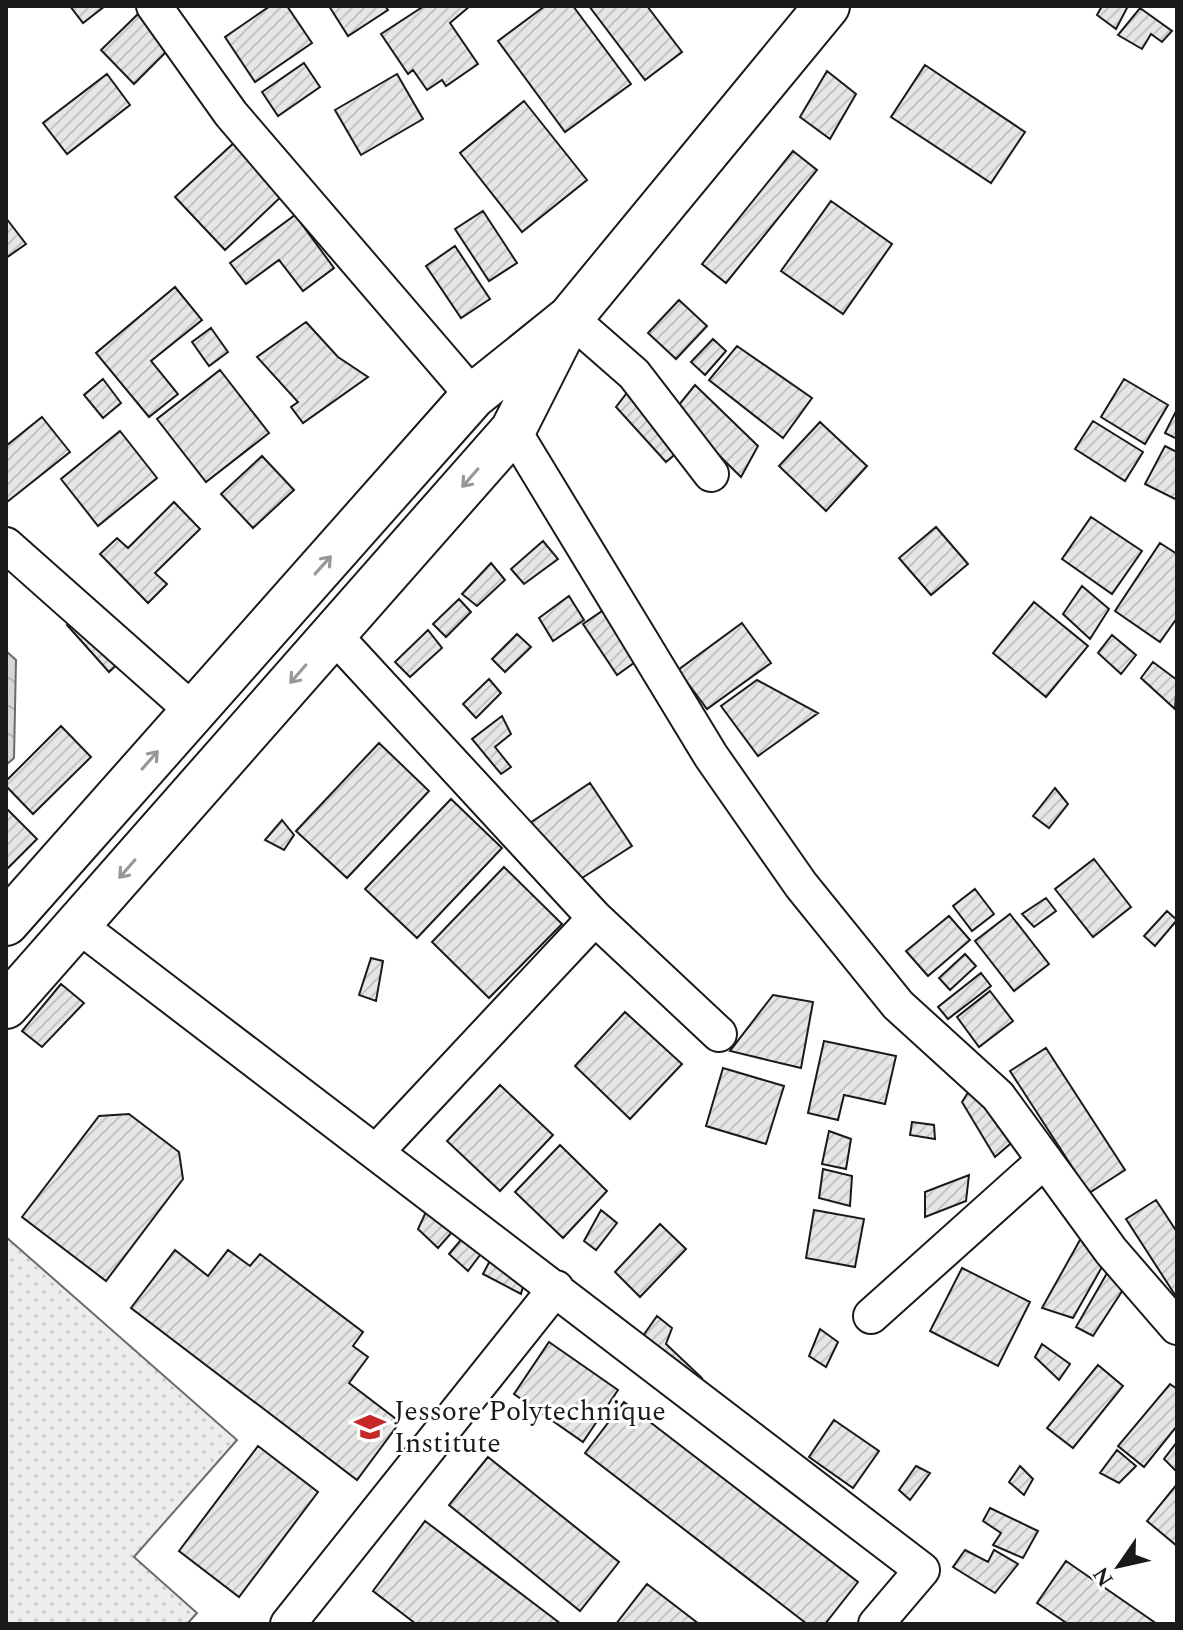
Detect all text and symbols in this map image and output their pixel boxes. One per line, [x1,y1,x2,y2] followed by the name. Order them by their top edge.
[461,468,479,488] one-way arrow
[313,555,332,576] one-way arrow
[289,663,307,683] one-way arrow
[141,750,159,770] one-way arrow
[118,858,136,879] one-way arrow
[394,1390,666,1465] place label: Jessore Polytechnique Institute
[353,1410,387,1444] school or university icon: Jessore Polytechnique Institute
[1079,1526,1159,1606] north arrow
[1085,1560,1122,1593] text: N

